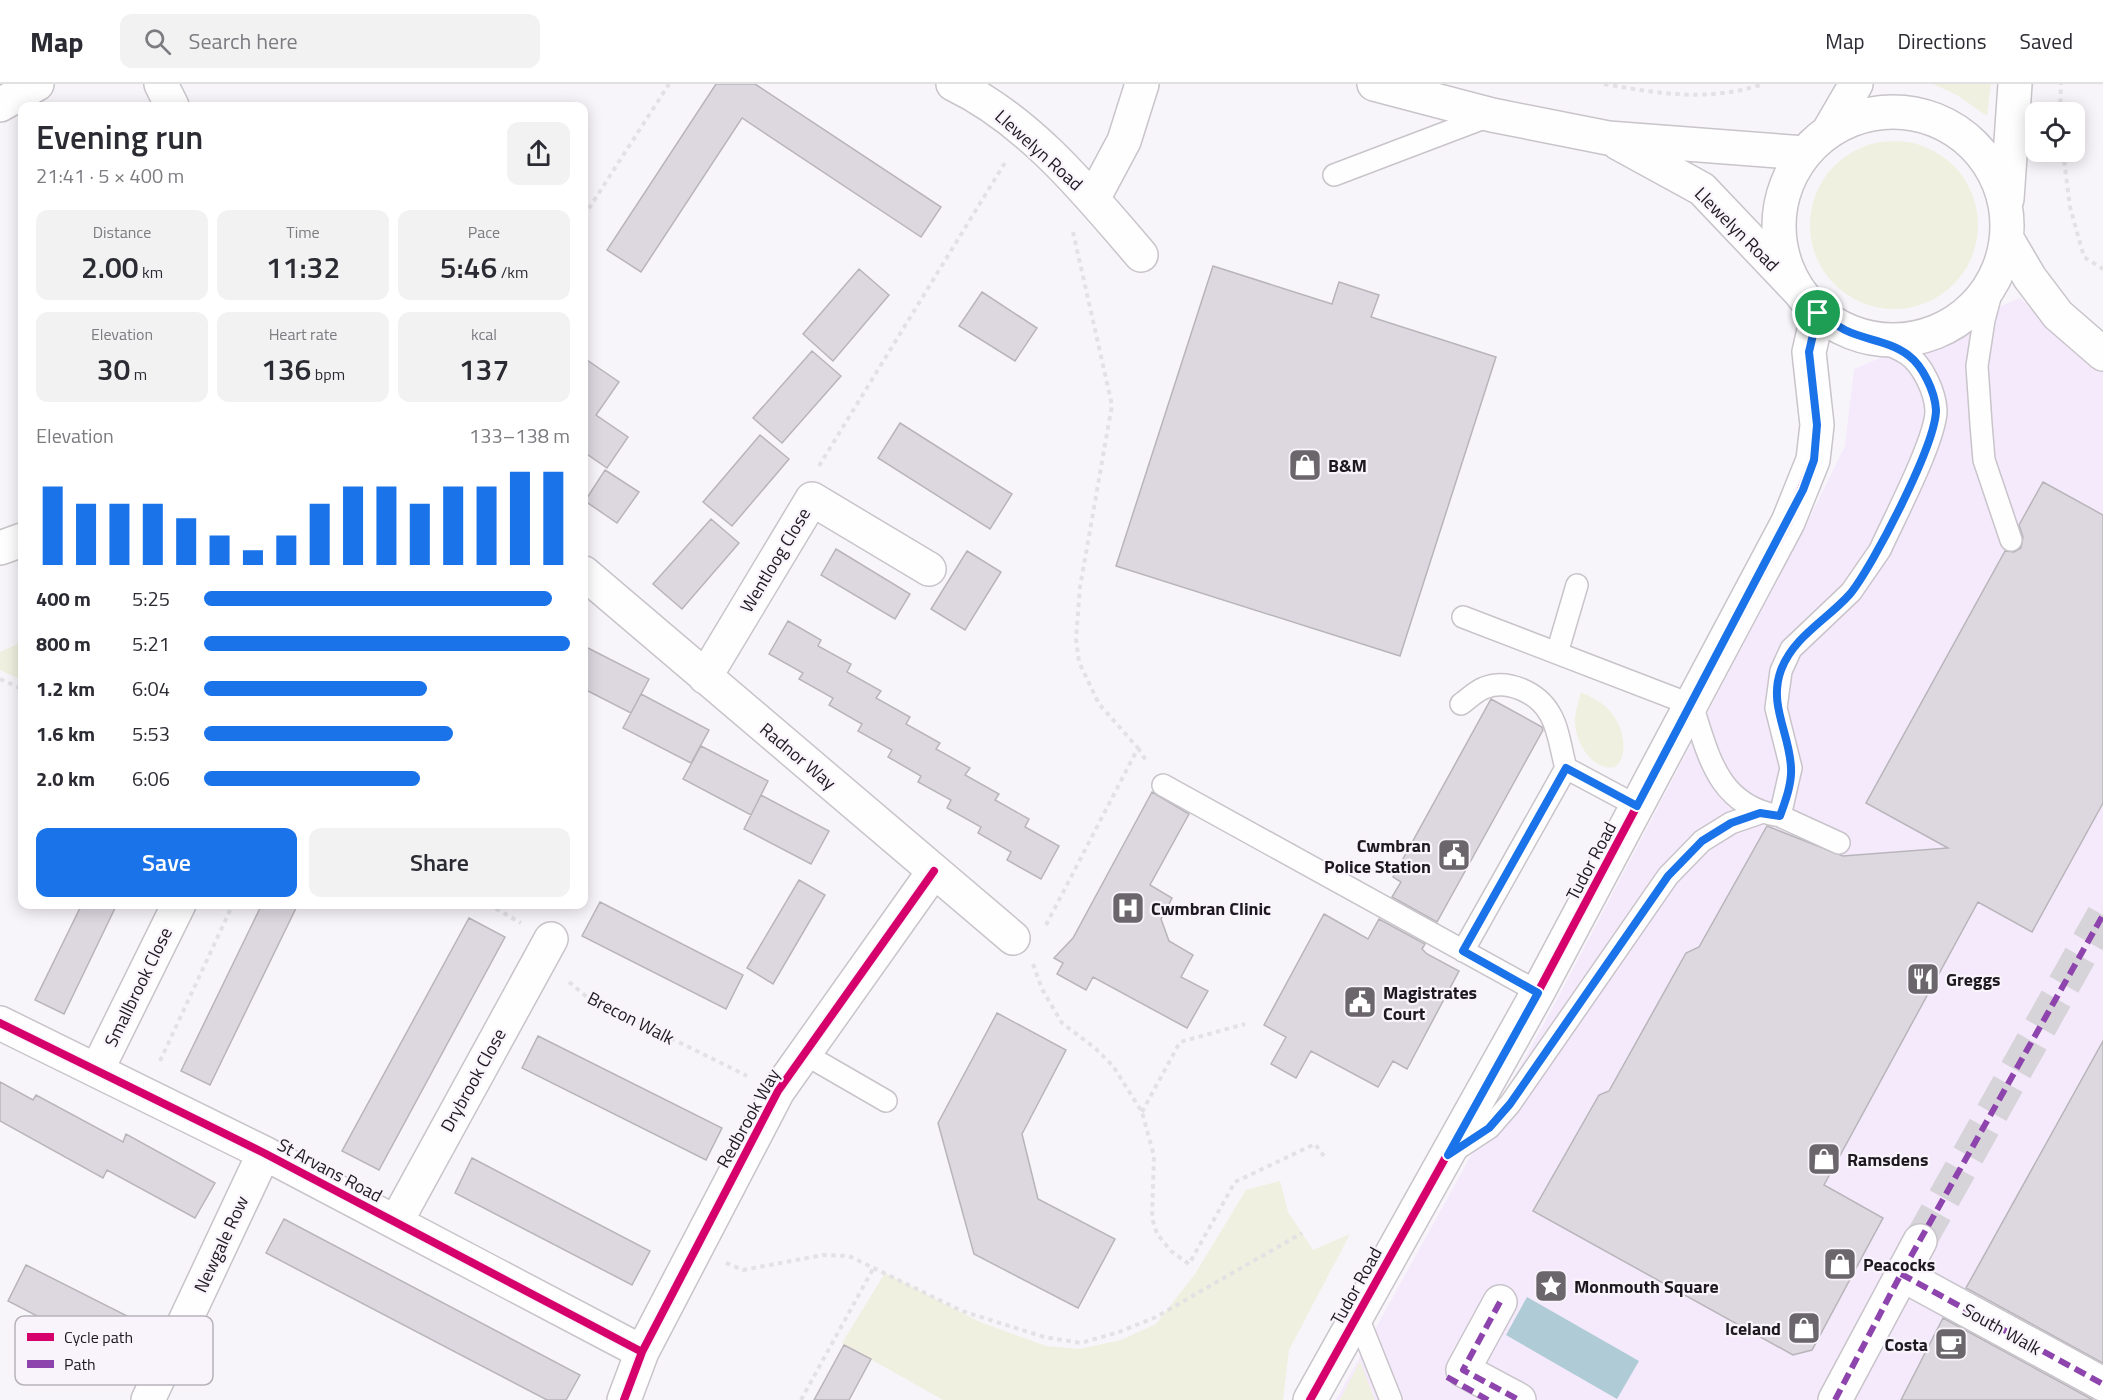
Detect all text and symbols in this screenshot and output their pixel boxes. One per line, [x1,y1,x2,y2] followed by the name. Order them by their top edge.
[120,14,540,68] search box
[30,20,84,63] text: Map
[189,24,298,58] text: Search here
[141,25,174,58] icon: search
[1825,25,1865,57] text: Map
[1898,25,1987,57] text: Directions
[2020,25,2073,57] text: Saved
[2025,102,2085,162] map controls
[2025,102,2085,162] button: locate
[989,103,1089,197] street label: Llewelyn Road
[36,112,203,162] text: Evening run
[507,122,570,185] button: share
[36,160,184,191] text: 21:41 · 5 × 400 m
[1689,181,1785,277] street label: Llewelyn Road
[93,220,151,244] text: Distance
[286,220,320,244] text: Time
[468,220,500,244] text: Pace
[81,244,139,290] text: 2.00
[266,244,340,290] text: 11:32
[440,244,497,290] text: 5:46
[139,260,163,284] text: km
[497,260,528,284] text: /km
[1792,287,1843,338] pin
[1801,296,1834,329] icon: arrive
[91,322,153,346] text: Elevation
[269,322,337,346] text: Heart rate
[471,322,497,346] text: kcal
[97,346,130,392] text: 30
[261,346,311,392] text: 136
[459,346,509,392] text: 137
[130,362,147,386] text: m
[311,362,345,386] text: bpm
[36,420,114,451] text: Elevation
[469,420,570,451] text: 133–138 m
[1287,447,1323,483] shop icon: B&M
[1328,452,1367,479] place label: B&M
[733,503,817,617] street label: Wentloog Close
[36,583,91,614] text: 400 m
[132,583,170,614] text: 5:25
[36,628,91,659] text: 800 m
[132,628,170,659] text: 5:21
[36,673,95,704] text: 1.2 km
[132,673,170,704] text: 6:04
[754,716,842,796] street label: Radnor Way
[36,718,95,749] text: 1.6 km
[132,718,170,749] text: 5:53
[36,763,95,794] text: 2.0 km
[132,763,170,794] text: 6:06
[1559,817,1623,905] street label: Tudor Road
[36,828,297,897] button: Save
[309,828,570,897] button: Share
[1324,832,1431,880] place label: Cwmbran Police Station
[1436,837,1472,873] public building icon: Cwmbran Police Station
[1110,890,1146,926] hospital icon: Cwmbran Clinic
[1151,895,1271,922] place label: Cwmbran Clinic
[97,923,179,1051] street label: Smallbrook Close
[1905,961,1941,997] restaurant icon: Greggs
[1946,966,2001,993] place label: Greggs
[1383,979,1477,1027] place label: Magistrates Court
[1342,984,1378,1020] public building icon: Magistrates Court
[583,985,680,1052] street label: Brecon Walk
[433,1023,513,1137] street label: Drybrook Close
[710,1063,787,1173] street label: Redbrook Way
[273,1131,387,1209] street label: St Arvans Road
[1806,1141,1842,1177] shop icon: Ramsdens
[1847,1146,1928,1173] place label: Ramsdens
[187,1191,255,1297] street label: Newgale Row
[1323,1242,1389,1330] street label: Tudor Road
[1822,1246,1858,1282] shop icon: Peacocks
[1863,1251,1935,1278] place label: Peacocks
[1533,1268,1569,1304] place icon: Monmouth Square
[1574,1273,1719,1300] place label: Monmouth Square
[1958,1296,2047,1362] street label: South Walk
[1786,1310,1822,1346] shop icon: Iceland
[1725,1315,1781,1342] place label: Iceland
[15,1316,213,1385] legend
[64,1325,133,1349] text: Cycle path
[1933,1326,1969,1362] cafe icon: Costa
[1885,1331,1928,1358] place label: Costa
[64,1352,96,1376] text: Path

